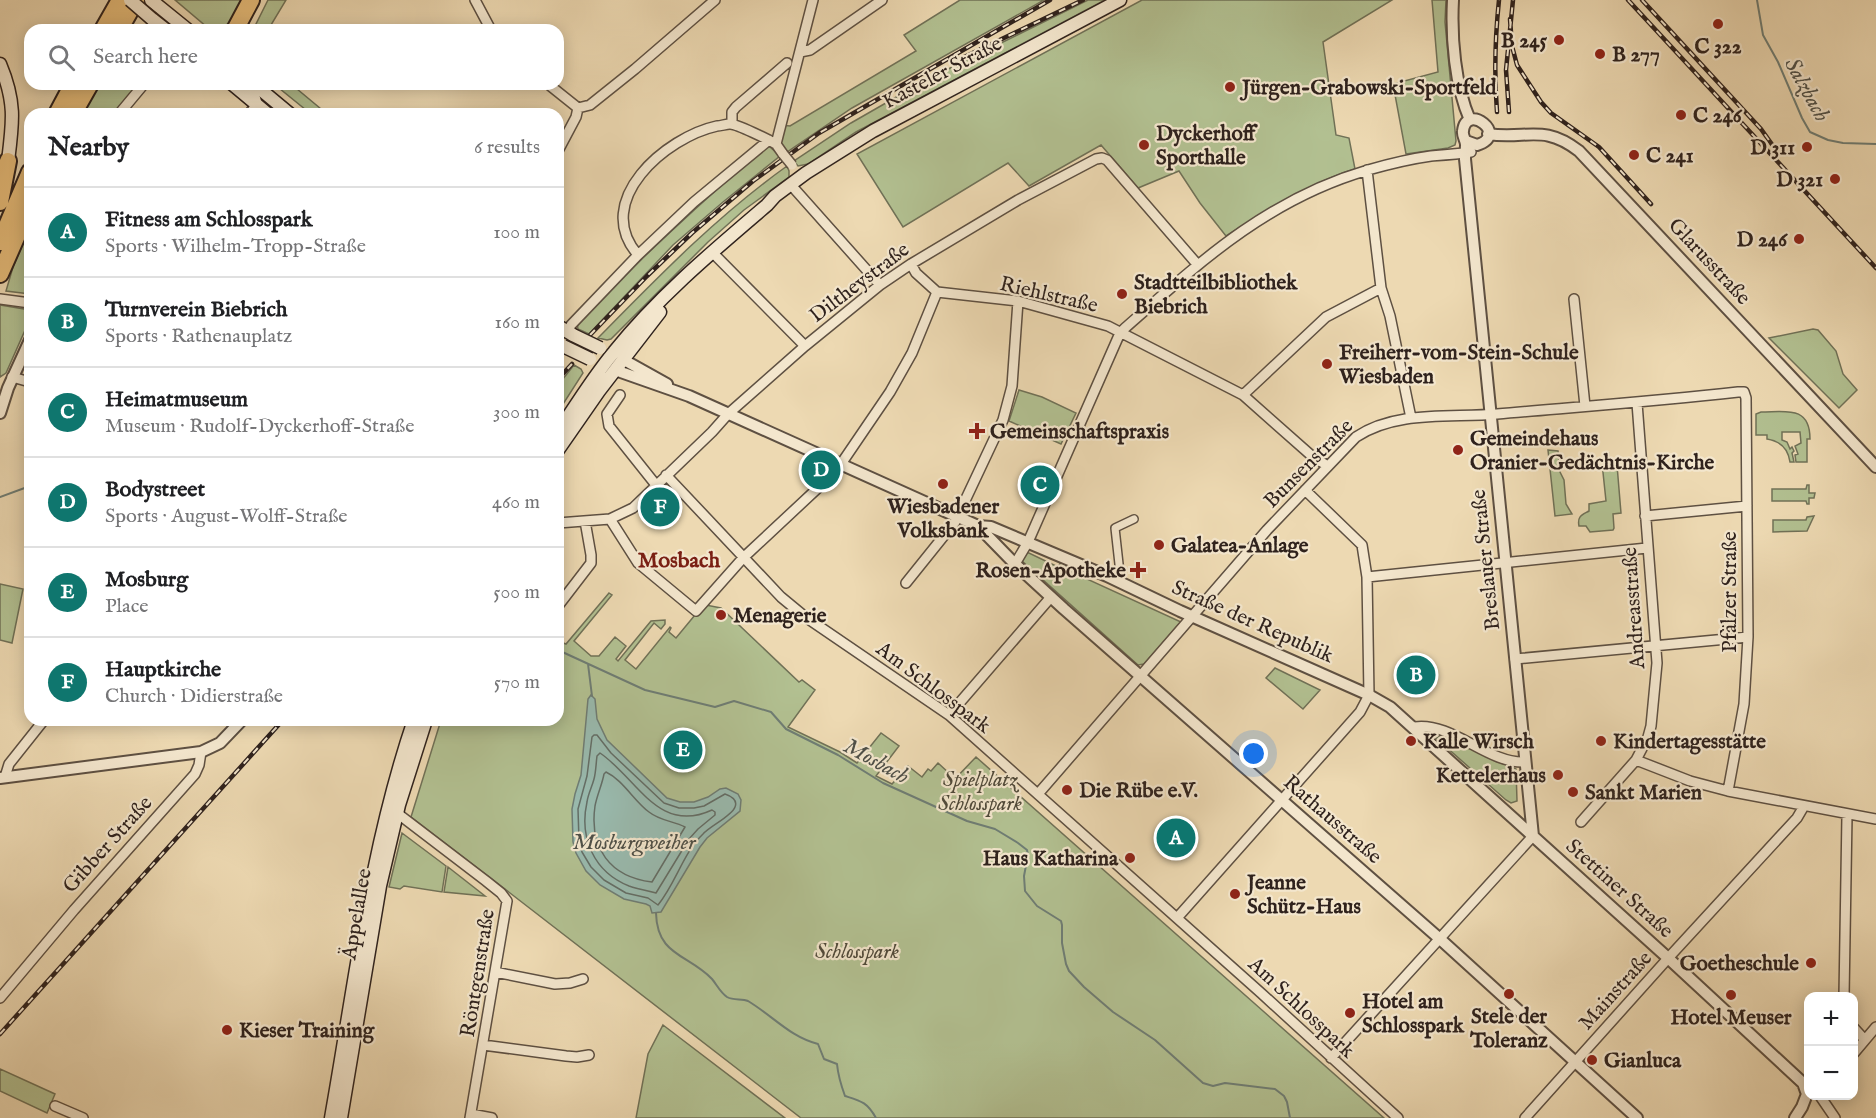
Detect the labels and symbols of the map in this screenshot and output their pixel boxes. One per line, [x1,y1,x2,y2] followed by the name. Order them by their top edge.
[1711,17,1725,31] marker: C 322
[1501,28,1547,55] place label: B 245
[878,30,1007,116] street label: Kasteler Straße
[1552,33,1566,47] marker: B 245
[1694,34,1742,61] place label: C 322
[1612,42,1660,69] place label: B 277
[1593,47,1607,61] marker: B 277
[1777,53,1835,127] water label: Salzbach
[1239,75,1497,102] place label: Jürgen-Grabowski-Sportfeld
[1223,80,1237,94] marker: Jürgen-Grabowski-Sportfeld
[1693,103,1743,130] place label: C 246
[1674,108,1688,122] marker: C 246
[1156,121,1258,172] place label: Dyckerhoff Sporthalle
[1750,135,1795,162] place label: D 311
[1137,138,1151,152] marker: Dyckerhoff Sporthalle
[1800,140,1814,154] marker: D 311
[1646,143,1694,170] place label: C 241
[1627,148,1641,162] marker: C 241
[1776,167,1823,194] place label: D 321
[1828,172,1842,186] marker: D 321
[1662,213,1756,311] street label: Glarusstraße
[1737,227,1788,254] place label: D 246
[1792,232,1806,246] marker: D 246
[805,237,916,330] street label: Diltheystraße
[1134,270,1298,321] place label: Stadtteilbibliothek Biebrich
[997,271,1101,320] street label: Riehlstraße
[1115,287,1129,301] marker: Stadtteilbibliothek Biebrich
[1338,340,1579,391] place label: Freiherr-vom-Stein-Schule Wiesbaden
[1320,357,1334,371] marker: Freiherr-vom-Stein-Schule Wiesbaden
[1258,413,1360,515] street label: Bunsenstraße
[990,419,1169,446] place label: Gemeinschaftspraxis
[968,422,986,440] marker: Gemeinschaftspraxis
[1470,426,1715,477] place label: Gemeindehaus Oranier-Gedächtnis-Kirche
[1451,443,1465,457] marker: Gemeindehaus Oranier-Gedächtnis-Kirche
[802,448,840,492] pin: D
[1020,462,1060,508] pin: C
[936,477,950,491] marker: Wiesbadener Volksbank
[640,484,680,530] pin: F
[1466,488,1507,632] street label: Breslauer Straße
[886,494,999,545] place label: Wiesbadener Volksbank
[1717,531,1744,653] street label: Pfälzer Straße
[1171,533,1309,560] place label: Galatea-Anlage
[1152,538,1166,552] marker: Galatea-Anlage
[1617,546,1652,671] street label: Andreasstraße
[638,547,721,575] district label: Mosbach
[975,558,1126,585] place label: Rosen-Apotheke
[1131,563,1145,577] marker: Rosen-Apotheke
[1167,575,1338,670] street label: Straße der Republik
[733,603,827,630] place label: Menagerie
[714,608,728,622] marker: Menagerie
[869,636,997,741] street label: Am Schlosspark
[1396,652,1436,698] pin: B
[664,728,702,772] pin: E
[1423,729,1535,756] place label: Kalle Wirsch
[1613,729,1766,756] place label: Kindertagesstätte
[838,732,914,791] water label: Mosbach
[1404,734,1418,748] marker: Kalle Wirsch
[1594,734,1608,748] marker: Kindertagesstätte
[1239,739,1268,768] your location
[1436,763,1546,790] place label: Kettelerhaus
[938,767,1022,818] park label: Spielplatz Schlosspark
[1551,768,1565,782] marker: Kettelerhaus
[1277,770,1387,871] street label: Rathausstraße
[1079,778,1198,805] place label: Die Rübe e.V.
[1585,780,1702,807] place label: Sankt Marien
[1060,783,1074,797] marker: Die Rübe e.V.
[1566,785,1580,799] marker: Sankt Marien
[57,790,159,899] street label: Gibber Straße
[1156,816,1196,860] pin: A
[572,829,697,857] water label: Mosburgweiher
[1559,834,1679,945] street label: Stettiner Straße
[983,846,1119,873] place label: Haus Katharina
[1123,851,1137,865] marker: Haus Katharina
[335,866,379,963] street label: Äppelallee
[1244,870,1361,921] place label: Jeanne Schütz-Haus
[1228,887,1242,901] marker: Jeanne Schütz-Haus
[455,907,502,1039] street label: Röntgenstraße
[815,939,899,966] park label: Schlosspark
[1573,945,1659,1036] street label: Mainstraße
[1241,951,1361,1065] street label: Am Schlosspark
[1680,951,1799,978] place label: Goetheschule
[1804,956,1818,970] marker: Goetheschule
[1502,987,1516,1001] marker: Stele der Toleranz
[1724,988,1738,1002] marker: Hotel Meuser
[1362,989,1465,1040] place label: Hotel am Schlosspark
[1469,1004,1548,1055] place label: Stele der Toleranz
[1670,1005,1792,1032] place label: Hotel Meuser
[1343,1006,1357,1020] marker: Hotel am Schlosspark
[239,1018,375,1045] place label: Kieser Training
[220,1023,234,1037] marker: Kieser Training
[1604,1048,1682,1075] place label: Gianluca
[1585,1053,1599,1067] marker: Gianluca

